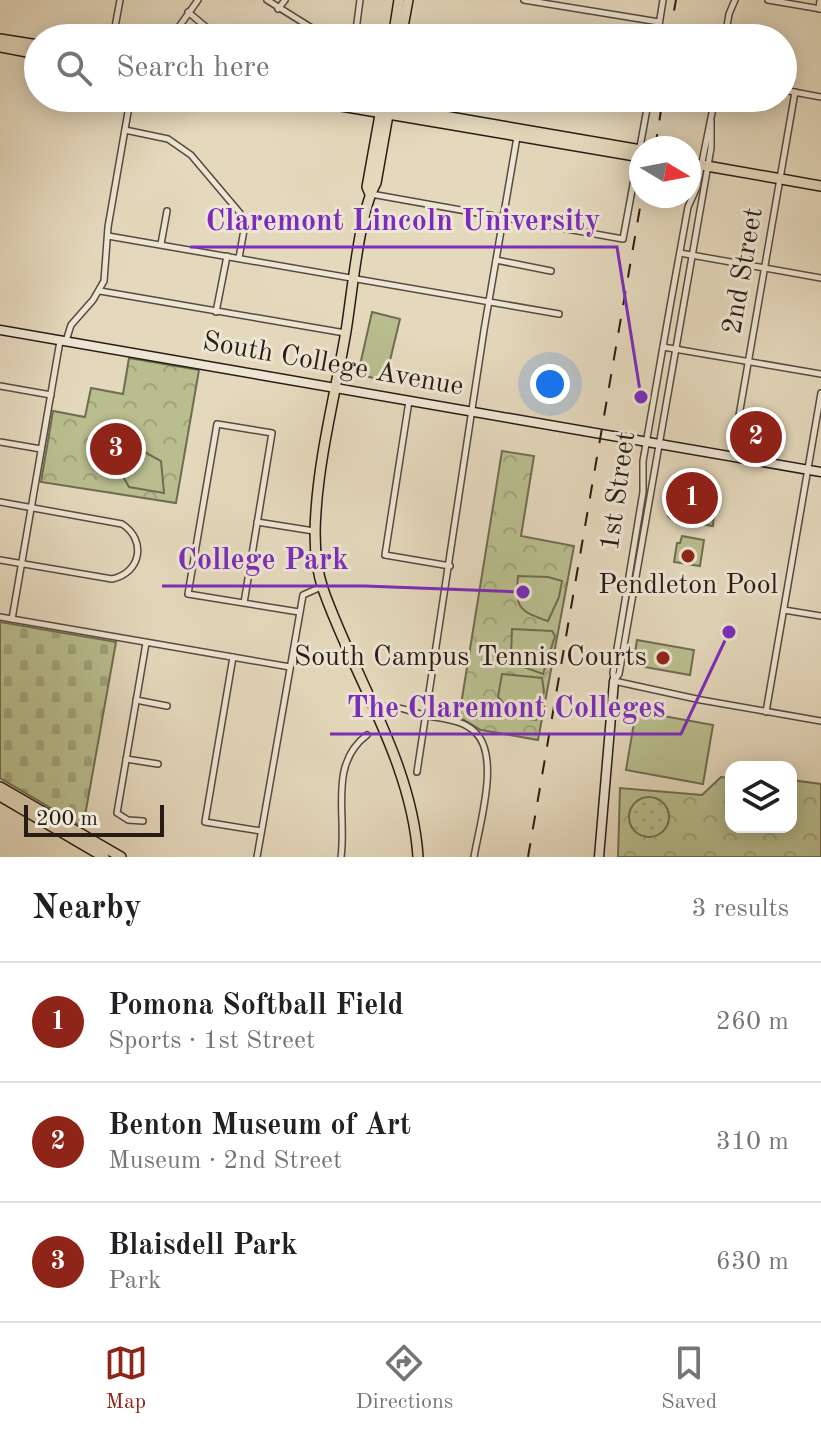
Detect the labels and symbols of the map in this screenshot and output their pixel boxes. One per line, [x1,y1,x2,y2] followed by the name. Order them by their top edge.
[629,136,701,208] north arrow
[190,193,617,247] callout: Claremont Lincoln University
[719,206,769,336] street label: 2nd Street
[206,207,600,237] text: Claremont Lincoln University
[200,328,466,402] street label: South College Avenue
[530,364,570,404] your location
[730,407,782,467] pin: 2
[90,419,142,479] pin: 3
[597,430,641,552] street label: 1st Street
[666,468,718,528] pin: 1
[162,532,365,586] callout: College Park
[177,546,349,576] text: College Park
[679,547,697,565] marker: Pendleton Pool
[598,572,778,600] place label: Pendleton Pool
[294,644,647,672] place label: South Campus Tennis Courts
[654,649,672,667] marker: South Campus Tennis Courts
[330,680,681,734] callout: The Claremont Colleges
[347,694,665,724] text: The Claremont Colleges
[24,801,164,837] scale bar

